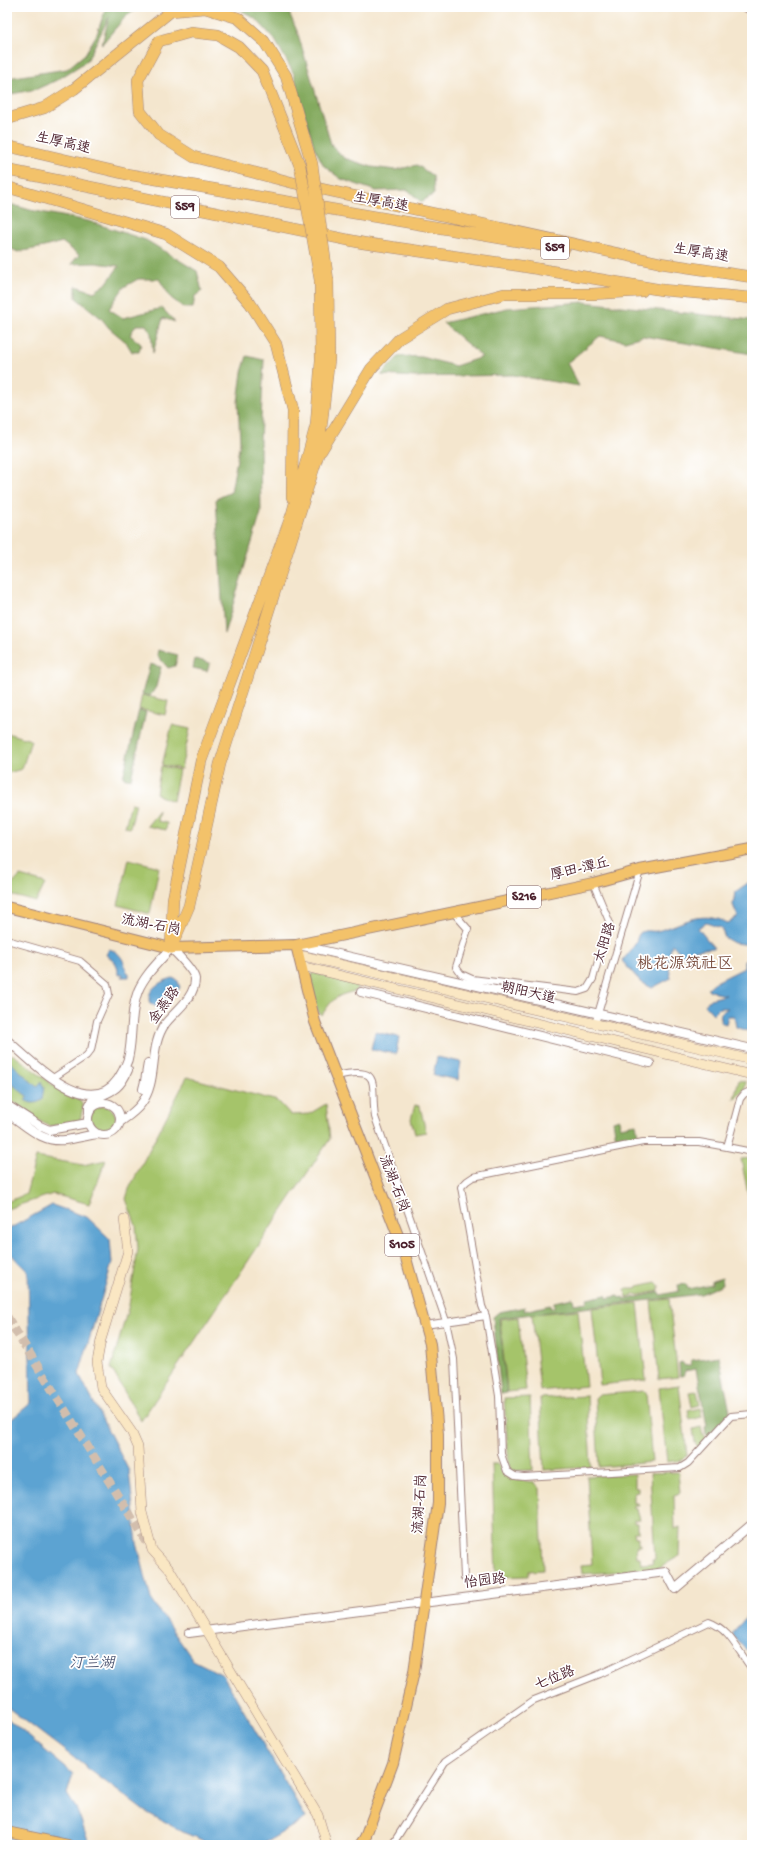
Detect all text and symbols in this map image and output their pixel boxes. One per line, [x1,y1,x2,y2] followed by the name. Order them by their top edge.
[34,128,92,159] street label: 生厚高速
[352,189,410,216] street label: 生厚高速
[171,196,199,218] road number: S59
[541,237,569,259] road number: S59
[672,240,730,267] street label: 生厚高速
[548,854,611,885] street label: 厚田-潭丘
[507,886,541,908] road number: S216
[120,911,182,940] street label: 流湖-石岗
[591,920,620,966] street label: 太阳路
[637,955,733,975] district label: 桃花源筑社区
[499,978,557,1009] street label: 朝阳大道
[145,983,184,1028] street label: 金燕路
[374,1152,413,1215] street label: 流湖-石岗
[385,1234,419,1256] road number: S105
[409,1473,432,1535] street label: 流湖-石岗
[463,1570,507,1593] street label: 怡园路
[69,1655,116,1673] water label: 汀兰湖
[532,1662,578,1695] street label: 七位路

